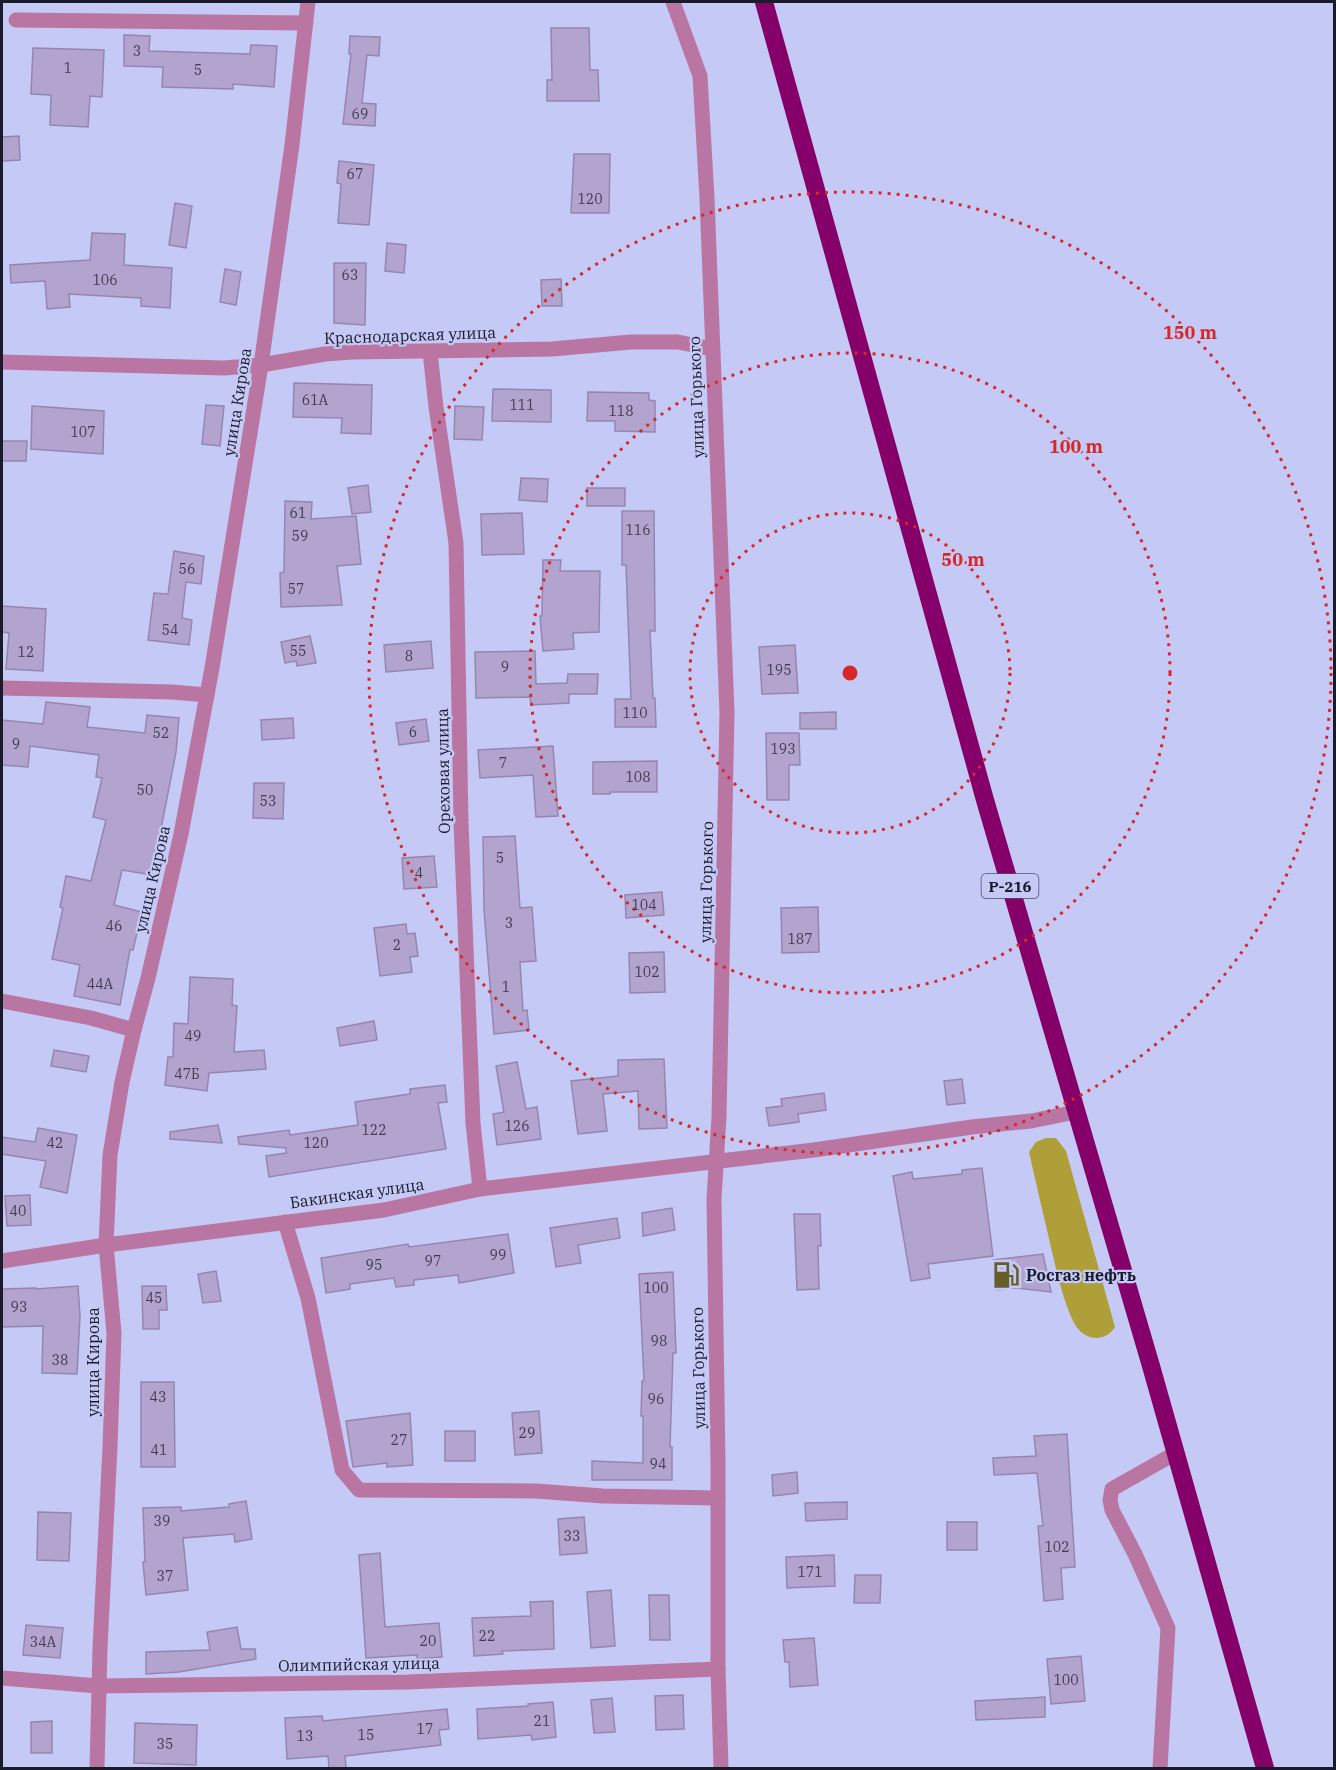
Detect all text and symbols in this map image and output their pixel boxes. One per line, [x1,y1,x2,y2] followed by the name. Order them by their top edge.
[133,42,141,60] house number: 3
[64,59,72,77] house number: 1
[194,61,202,79] house number: 5
[352,105,368,123] house number: 69
[347,165,363,183] house number: 67
[577,190,603,208] house number: 120
[342,266,358,284] house number: 63
[92,271,118,289] house number: 106
[1163,321,1218,344] text: 150 m
[324,322,497,348] street label: Краснодарская улица
[684,336,708,458] street label: улица Горького
[219,346,255,458] street label: улица Кирова
[302,391,329,409] house number: 61А
[509,396,535,414] house number: 111
[608,402,634,420] house number: 118
[70,423,96,441] house number: 107
[1049,435,1104,458] text: 100 m
[290,504,306,522] house number: 61
[625,521,651,539] house number: 116
[292,527,308,545] house number: 59
[941,548,985,571] text: 50 m
[179,560,195,578] house number: 56
[288,580,304,598] house number: 57
[162,621,178,639] house number: 54
[290,642,306,660] house number: 55
[18,643,34,661] house number: 12
[405,647,413,665] house number: 8
[501,658,509,676] house number: 9
[766,661,792,679] house number: 195
[840,663,860,683] centre of rings
[622,704,648,722] house number: 110
[432,708,454,834] street label: Ореховая улица
[409,723,417,741] house number: 6
[153,724,169,742] house number: 52
[12,735,20,753] house number: 9
[770,740,796,758] house number: 193
[499,754,507,772] house number: 7
[625,768,651,786] house number: 108
[137,781,153,799] house number: 50
[260,792,276,810] house number: 53
[695,821,717,943] street label: улица Горького
[130,823,174,935] street label: улица Кирова
[496,849,504,867] house number: 5
[415,864,423,882] house number: 4
[982,874,1038,898] road number: Р-216
[631,896,657,914] house number: 104
[505,914,513,932] house number: 3
[106,917,122,935] house number: 46
[787,930,813,948] house number: 187
[393,936,401,954] house number: 2
[634,963,660,981] house number: 102
[87,975,114,993] house number: 44А
[502,978,510,996] house number: 1
[185,1027,201,1045] house number: 49
[174,1065,200,1083] house number: 47Б
[504,1117,530,1135] house number: 126
[361,1121,387,1139] house number: 122
[47,1134,63,1152] house number: 42
[303,1134,329,1152] house number: 120
[288,1174,426,1212] street label: Бакинская улица
[10,1202,26,1220] house number: 40
[490,1246,506,1264] house number: 99
[425,1252,441,1270] house number: 97
[366,1256,382,1274] house number: 95
[991,1260,1021,1290] fuel station icon: Росгаз нефть
[1026,1265,1136,1285] place label: Росгаз нефть
[643,1279,669,1297] house number: 100
[146,1289,162,1307] house number: 45
[11,1298,27,1316] house number: 93
[83,1307,103,1417] street label: улица Кирова
[687,1307,709,1429] street label: улица Горького
[651,1332,667,1350] house number: 98
[52,1351,68,1369] house number: 38
[150,1388,166,1406] house number: 43
[648,1390,664,1408] house number: 96
[519,1424,535,1442] house number: 29
[391,1431,407,1449] house number: 27
[151,1441,167,1459] house number: 41
[650,1455,666,1473] house number: 94
[154,1512,170,1530] house number: 39
[564,1527,580,1545] house number: 33
[1044,1538,1070,1556] house number: 102
[797,1563,823,1581] house number: 171
[157,1567,173,1585] house number: 37
[479,1627,495,1645] house number: 22
[420,1632,436,1650] house number: 20
[30,1633,57,1651] house number: 34А
[278,1653,440,1675] street label: Олимпийская улица
[1053,1671,1079,1689] house number: 100
[534,1712,550,1730] house number: 21
[417,1720,433,1738] house number: 17
[358,1726,374,1744] house number: 15
[297,1727,313,1745] house number: 13
[157,1735,173,1753] house number: 35

